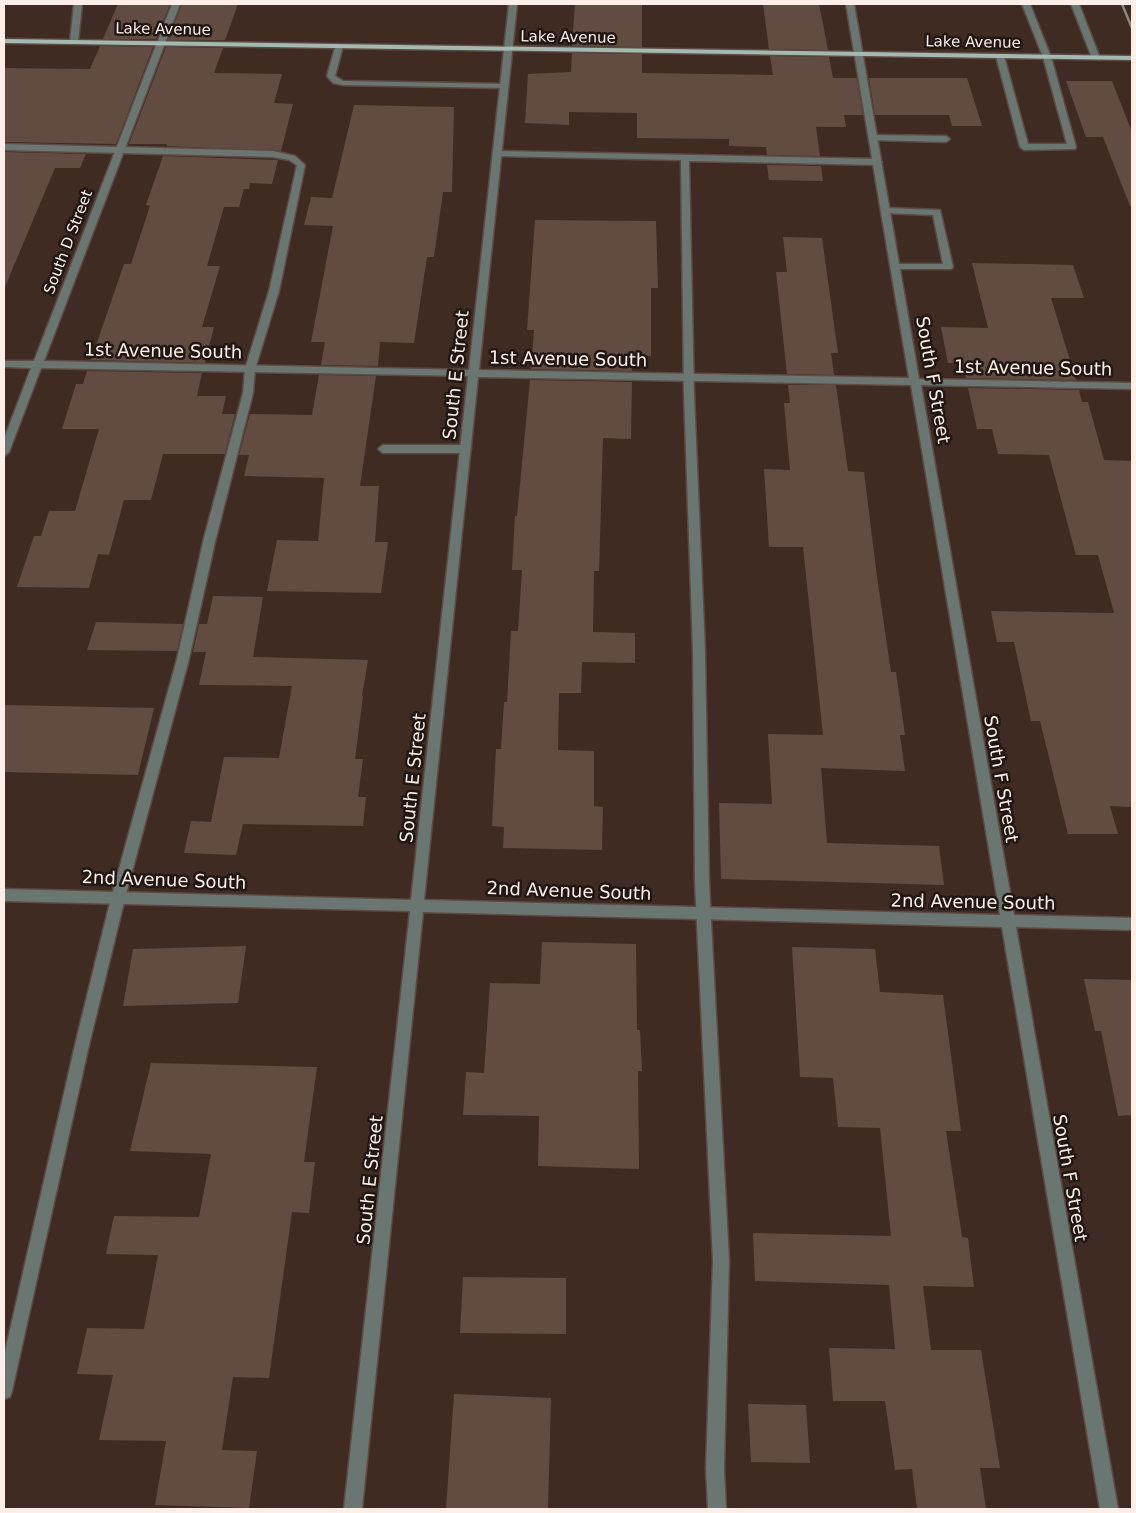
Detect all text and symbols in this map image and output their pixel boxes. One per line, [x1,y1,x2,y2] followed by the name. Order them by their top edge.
[115,19,211,39] street label: Lake Avenue
[520,27,616,47] street label: Lake Avenue
[925,32,1021,52] street label: Lake Avenue
[40,187,96,297] street label: South D Street
[438,309,473,441] street label: South E Street
[912,315,955,445] street label: South F Street
[84,339,242,362] street label: 1st Avenue South
[489,347,647,370] street label: 1st Avenue South
[954,356,1112,379] street label: 1st Avenue South
[395,712,430,844] street label: South E Street
[980,714,1023,844] street label: South F Street
[81,866,247,893] street label: 2nd Avenue South
[486,877,652,904] street label: 2nd Avenue South
[890,890,1056,913] street label: 2nd Avenue South
[1049,1113,1092,1243] street label: South F Street
[352,1114,387,1246] street label: South E Street

